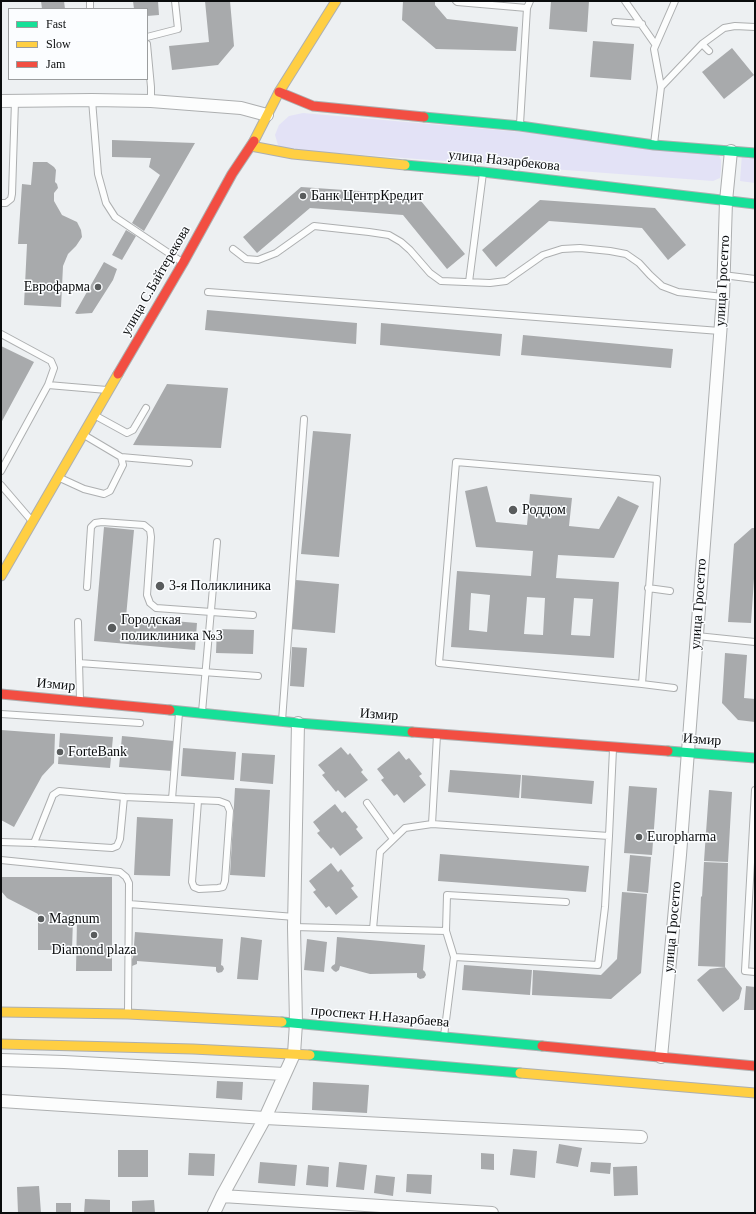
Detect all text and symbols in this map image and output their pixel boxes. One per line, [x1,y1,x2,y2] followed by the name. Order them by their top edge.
[8,8,148,80] legend
[46,17,66,31] text: Fast
[46,37,71,51] text: Slow
[46,57,65,71] text: Jam
[447,147,561,175] street label: улица Назарбекова
[311,188,423,204] place label: Банк ЦентрКредит
[298,191,308,201] marker: Банк ЦентрКредит
[118,223,194,339] street label: улица С.Байтерекова
[712,235,734,327] street label: улица Гросетто
[24,279,90,295] place label: Еврофарма
[93,282,103,292] marker: Еврофарма
[522,502,566,518] place label: Роддом
[507,504,519,516] marker: Роддом
[687,558,711,650] street label: улица Гросетто
[169,578,271,594] place label: 3-я Поликлиника
[154,580,166,592] marker: 3-я Поликлиника
[121,612,223,644] place label: Городская поликлиника №3
[106,622,118,634] marker: Городская поликлиника №3
[36,675,76,695] street label: Измир
[359,705,399,725] street label: Измир
[682,730,722,750] street label: Измир
[68,744,127,760] place label: ForteBank
[55,747,65,757] marker: ForteBank
[647,829,716,845] place label: Europharma
[634,832,644,842] marker: Europharma
[661,881,685,973] street label: улица Гросетто
[49,911,100,927] place label: Magnum
[36,914,46,924] marker: Magnum
[89,930,99,940] marker: Diamond plaza
[51,942,137,958] place label: Diamond plaza
[310,1003,450,1031] street label: проспект Н.Назарбаева

